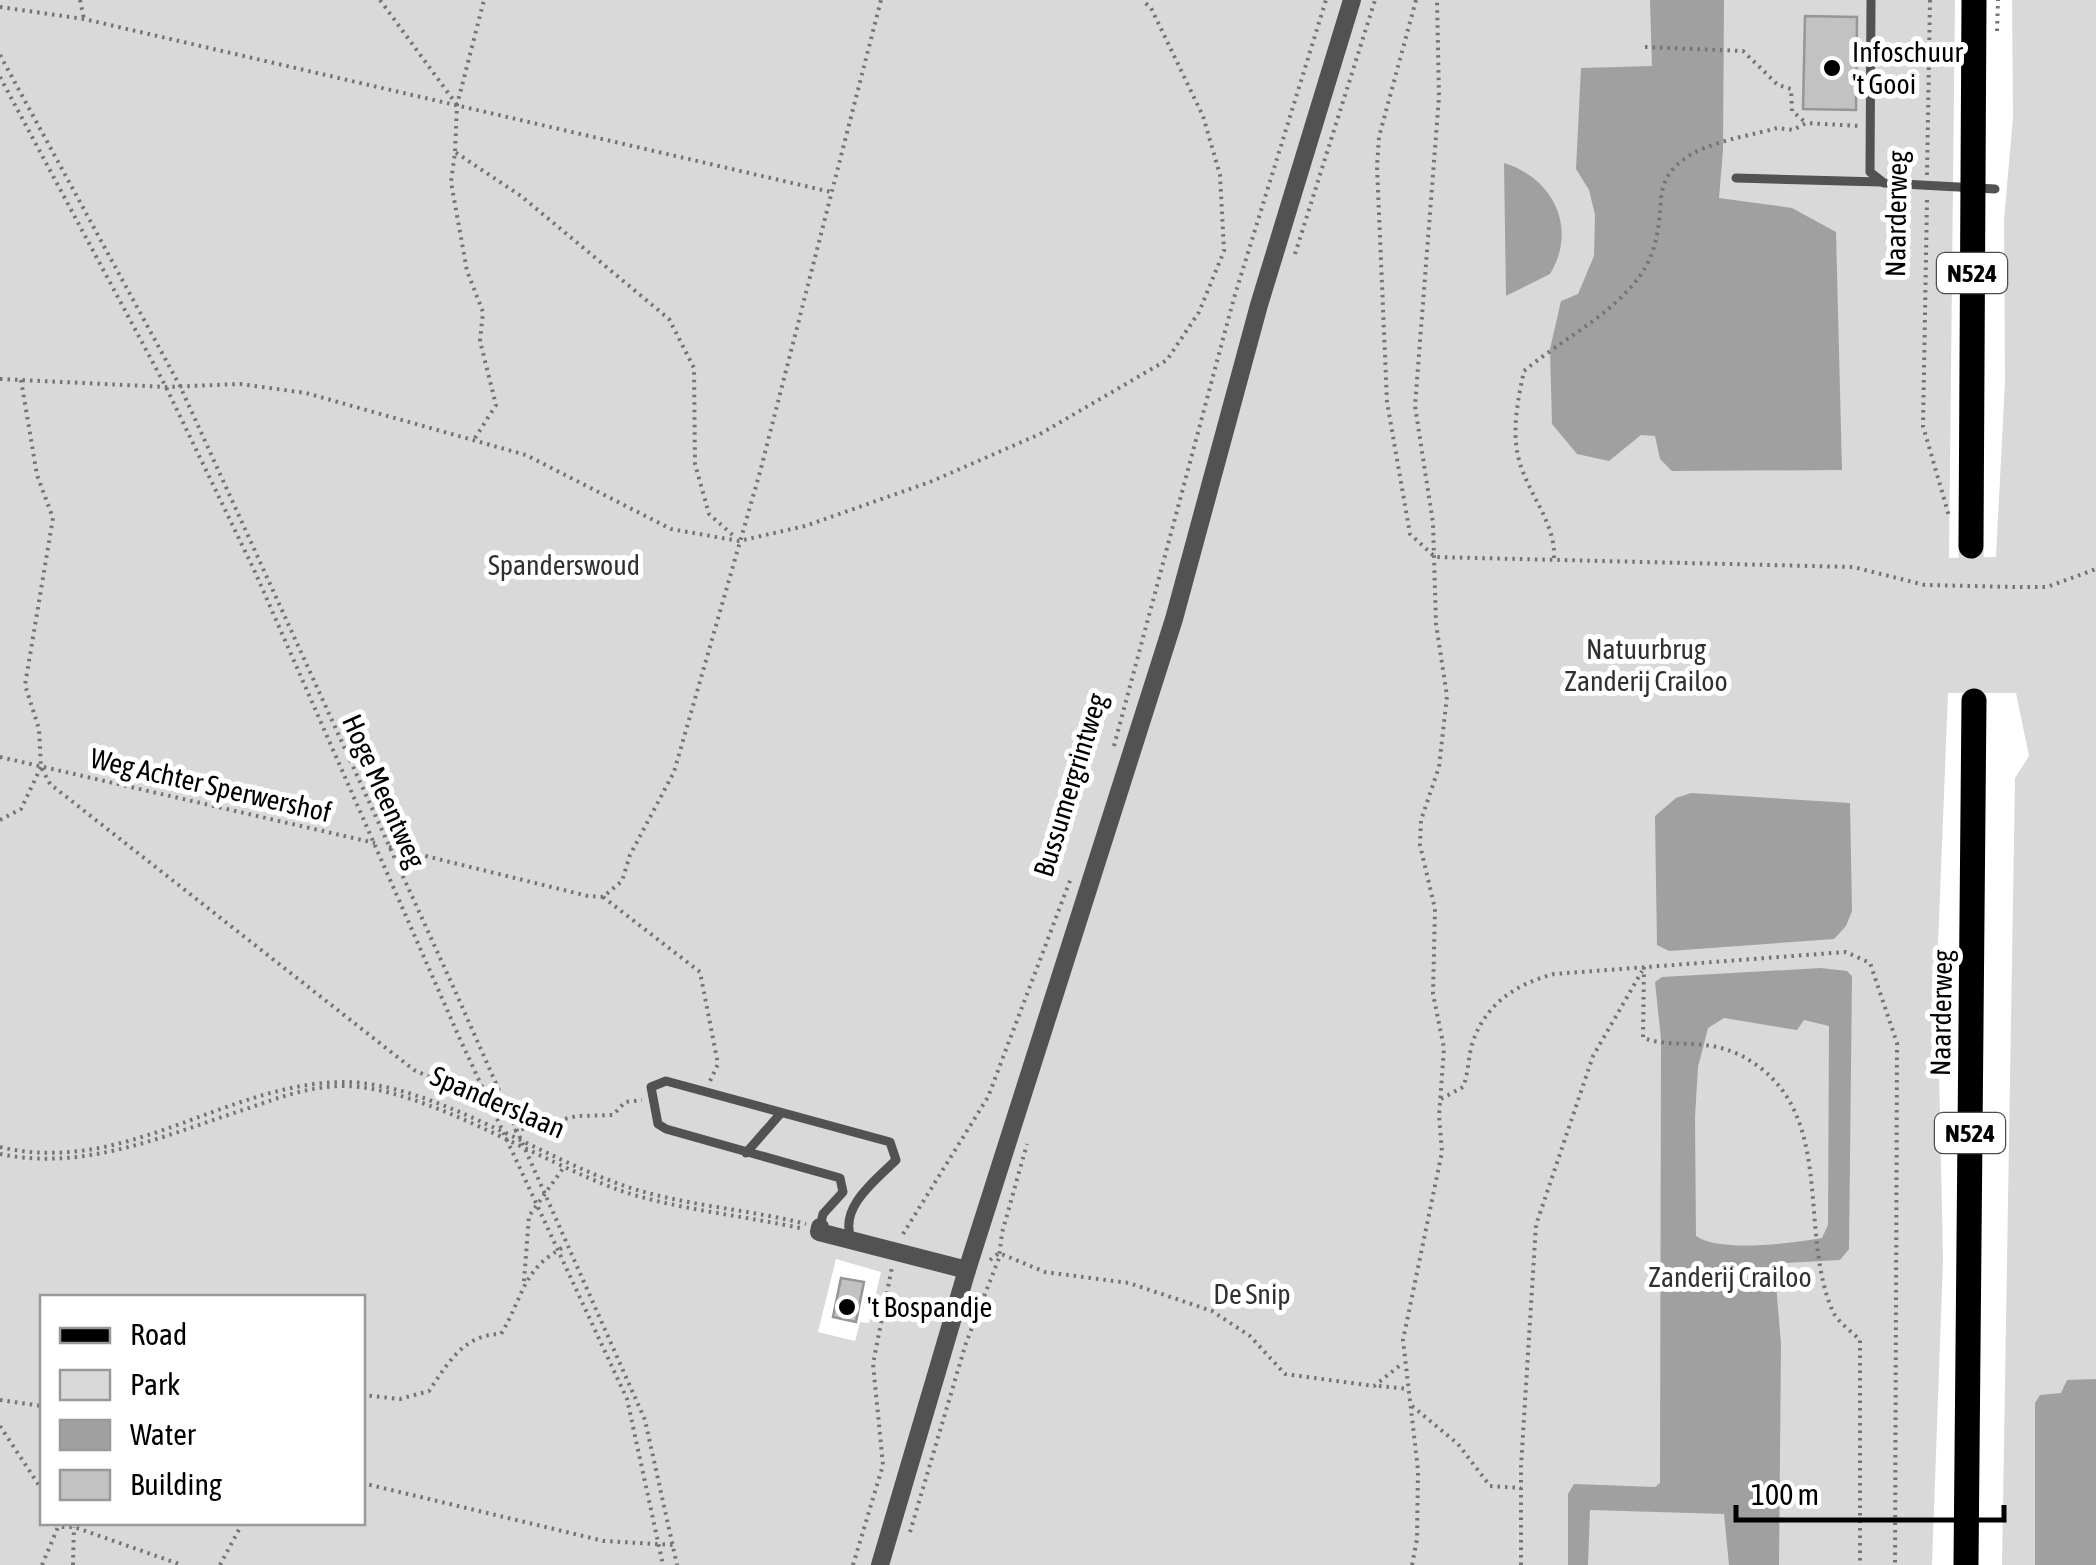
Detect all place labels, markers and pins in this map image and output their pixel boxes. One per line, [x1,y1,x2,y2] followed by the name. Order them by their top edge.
[1852,36,1963,100] place label: Infoschuur 't Gooi
[1821,57,1843,79] marker: Infoschuur 't Gooi
[867,1291,992,1323] place label: 't Bospandje
[836,1296,858,1318] marker: 't Bospandje

